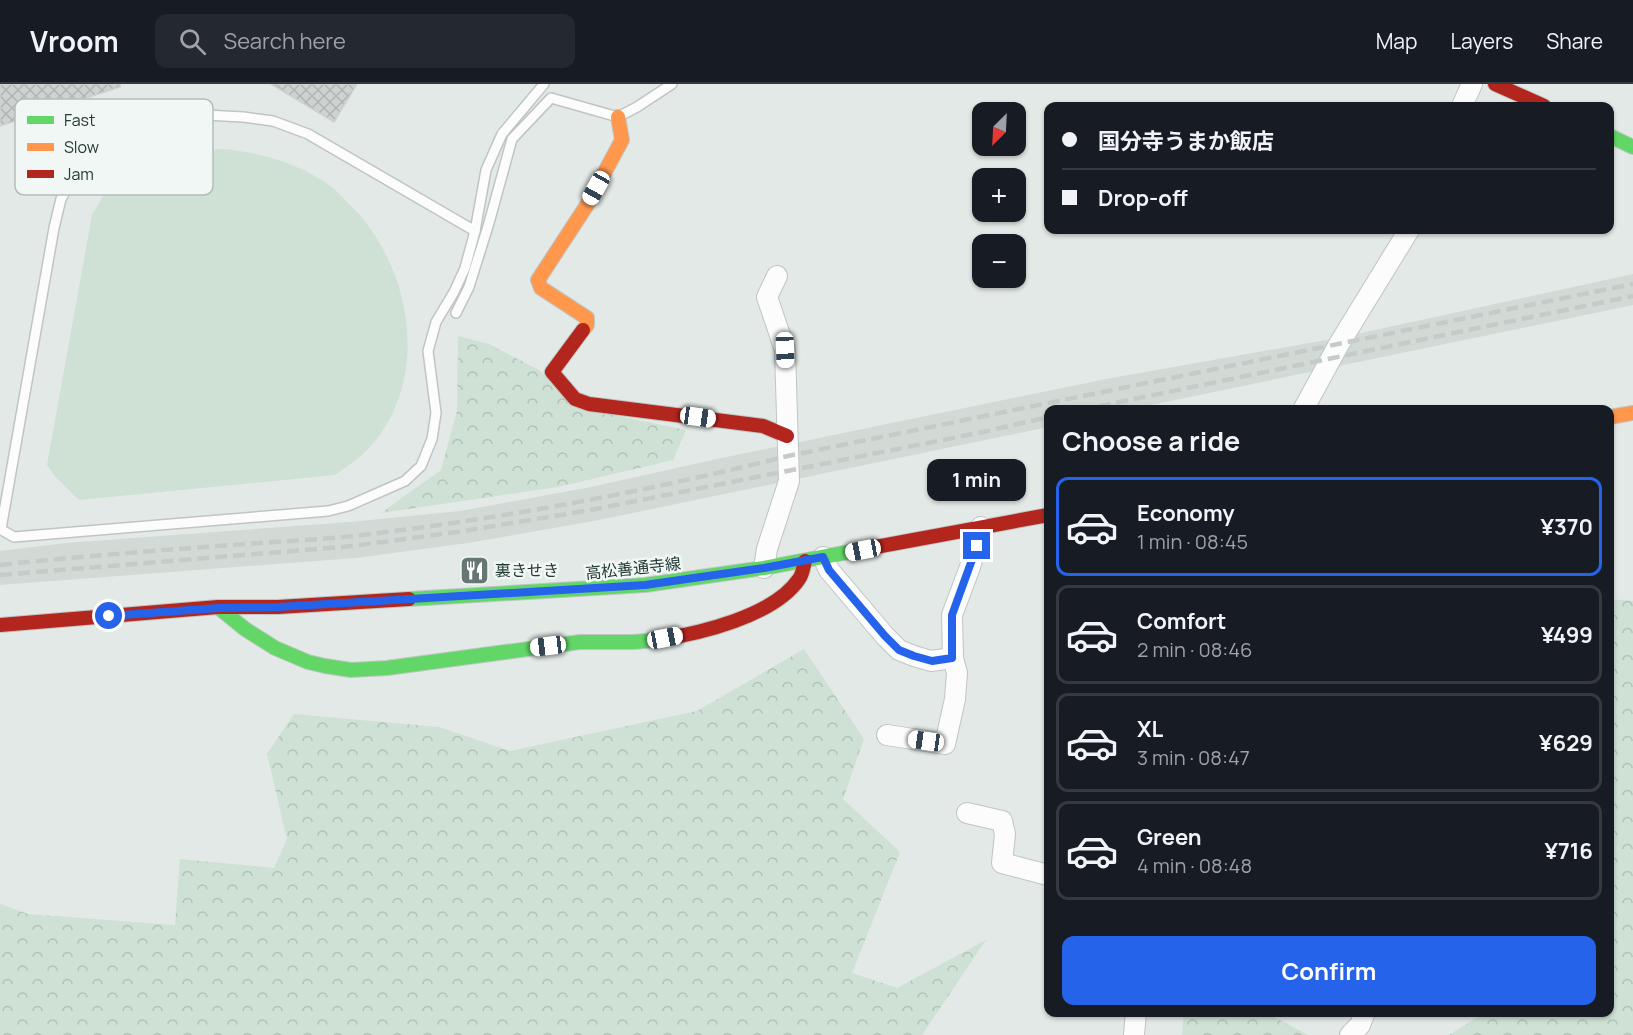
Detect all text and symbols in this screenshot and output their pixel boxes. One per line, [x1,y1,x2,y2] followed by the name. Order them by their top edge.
[155,14,575,68] search box
[30,22,119,60] text: Vroom
[176,25,209,58] icon: search
[224,26,346,56] text: Search here
[1376,27,1417,55] text: Map
[1450,27,1513,55] text: Layers
[1546,27,1603,55] text: Share
[15,99,213,195] legend
[972,102,1026,156] north arrow
[972,102,1026,288] map controls
[64,109,95,131] text: Fast
[1098,126,1274,156] text: 国分寺うまか飯店
[64,136,99,158] text: Slow
[64,163,94,185] text: Jam
[579,168,613,208] car
[972,168,1026,222] button: +
[1098,183,1188,213] text: Drop-off
[972,234,1026,288] button: −
[775,332,795,368] car
[679,406,717,428] car
[1062,422,1240,459] text: Choose a ride
[928,459,1026,501] callout: 1 min
[952,466,1001,493] text: 1 min
[1137,498,1235,528] text: Economy
[1065,500,1119,554] icon: car
[1541,512,1593,542] text: ¥370
[1137,528,1248,555] text: 1 min · 08:45
[963,532,990,559] route end
[844,538,882,562] car
[584,552,682,584] street label: 高松善通寺線
[458,554,490,586] restaurant icon: 裏きせき
[495,559,559,581] place label: 裏きせき
[95,602,122,629] route start
[1137,606,1226,636] text: Comfort
[1065,608,1119,662] icon: car
[1541,620,1593,650] text: ¥499
[646,626,684,650] car
[529,635,567,657] car
[1137,636,1252,663] text: 2 min · 08:46
[1137,714,1163,744] text: XL
[1065,716,1119,770] icon: car
[1539,728,1593,758] text: ¥629
[907,730,945,752] car
[1137,744,1250,771] text: 3 min · 08:47
[1137,822,1202,852] text: Green
[1065,824,1119,878] icon: car
[1545,836,1593,866] text: ¥716
[1137,852,1252,879] text: 4 min · 08:48
[1062,936,1596,1005] button: Confirm

